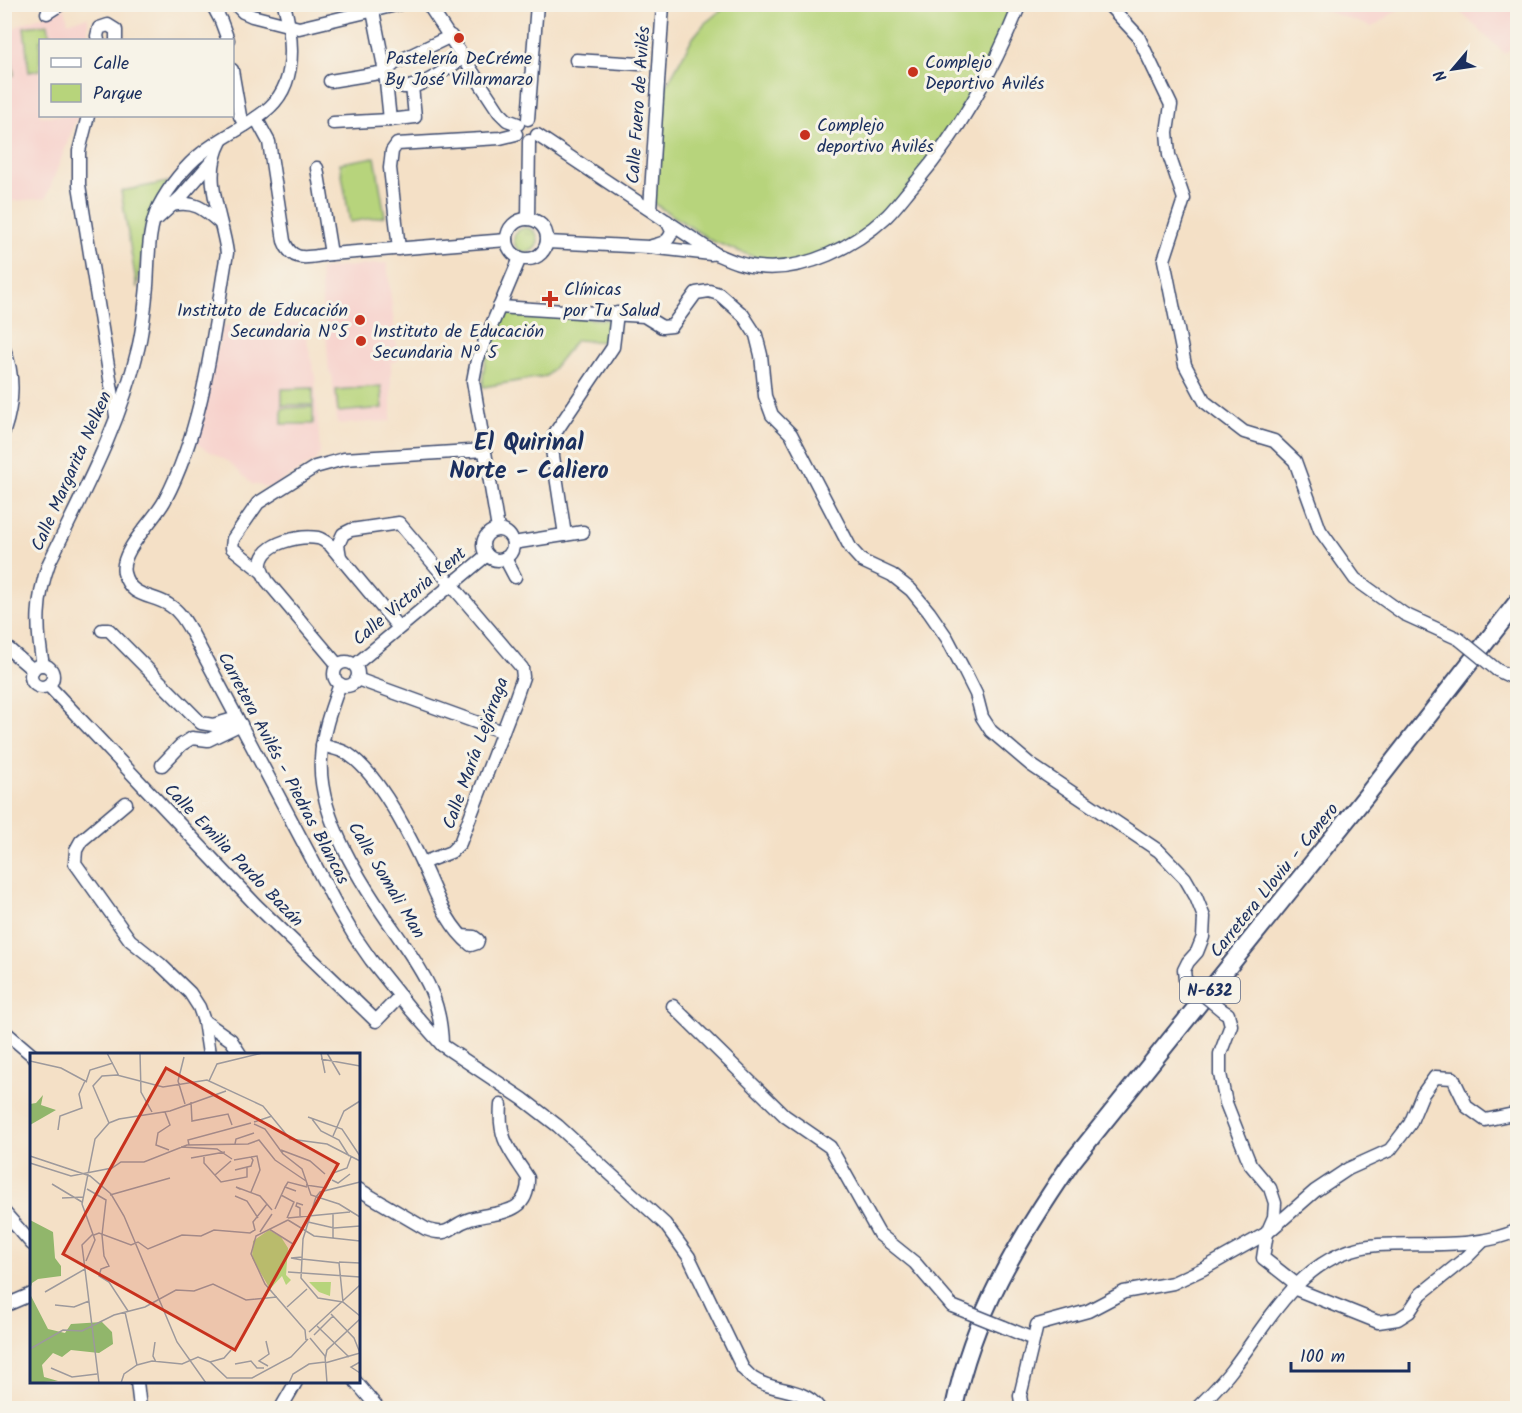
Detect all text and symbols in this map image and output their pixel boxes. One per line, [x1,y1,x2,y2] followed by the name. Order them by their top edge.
[620,25,659,185] street label: Calle Fuero de Avilés
[452,31,466,45] marker: Pastelería DeCréme By José Villarmarzo
[39,39,234,117] legend
[1423,39,1483,99] north arrow
[385,45,533,95] place label: Pastelería DeCréme By José Villarmarzo
[925,49,1045,99] place label: Complejo Deportivo Avilés
[93,50,129,79] text: Calle
[906,65,920,79] marker: Complejo Deportivo Avilés
[1428,65,1455,86] text: N
[93,80,142,109] text: Parque
[817,112,934,162] place label: Complejo deportivo Avilés
[798,128,812,142] marker: Complejo deportivo Avilés
[563,276,661,326] place label: Clínicas por Tu Salud
[541,290,559,308] marker: Clínicas por Tu Salud
[177,297,349,347] place label: Instituto de Educación Secundaria Nº5
[353,313,367,327] marker: Instituto de Educación Secundaria Nº5
[373,318,544,368] place label: Instituto de Educación Secundaria Nº 5
[354,334,368,348] marker: Instituto de Educación Secundaria Nº 5
[24,387,121,556] street label: Calle Margarita Nelken
[449,424,609,491] district label: El Quirinal Norte - Caliero
[346,540,474,654] street label: Calle Victoria Kent
[209,647,357,891] street label: Carretera Avilés - Piedras Blancas
[435,673,517,834] street label: Calle María Lejárraga
[156,777,310,935] street label: Calle Emilia Pardo Bazán
[1203,797,1347,965] street label: Carretera Lloviu - Canero
[339,817,432,945] street label: Calle Somali Man
[1180,977,1240,1003] road number: N-632
[30,1053,360,1383] inset map
[1291,1335,1410,1373] scale bar
[1300,1343,1345,1372] text: 100 m

